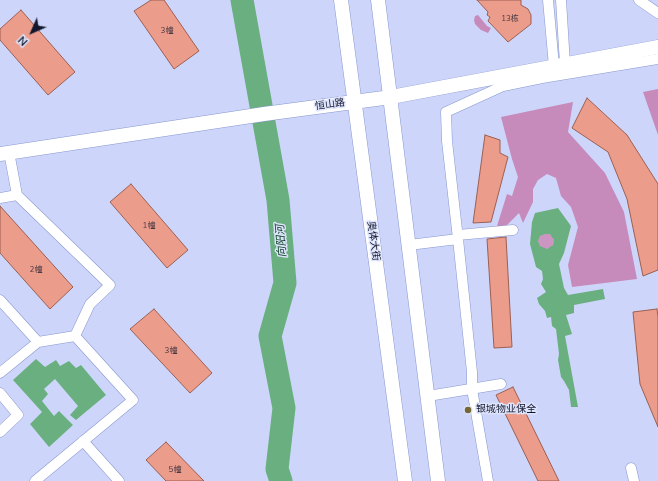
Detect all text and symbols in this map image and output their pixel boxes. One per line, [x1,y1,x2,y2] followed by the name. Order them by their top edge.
[12,12,52,52] north arrow
[501,14,519,24] house number: 13栋
[161,26,173,36] house number: 3幢
[15,33,31,49] text: N
[314,97,346,113] street label: 恒山路
[364,220,382,262] street label: 奥体大街
[143,221,155,231] house number: 1幢
[274,224,290,258] water label: 向阳河
[30,265,42,275] house number: 2幢
[165,346,177,356] house number: 3幢
[476,404,536,416] place label: 银城物业保全
[463,405,473,415] marker: 银城物业保全
[169,465,181,475] house number: 5幢

